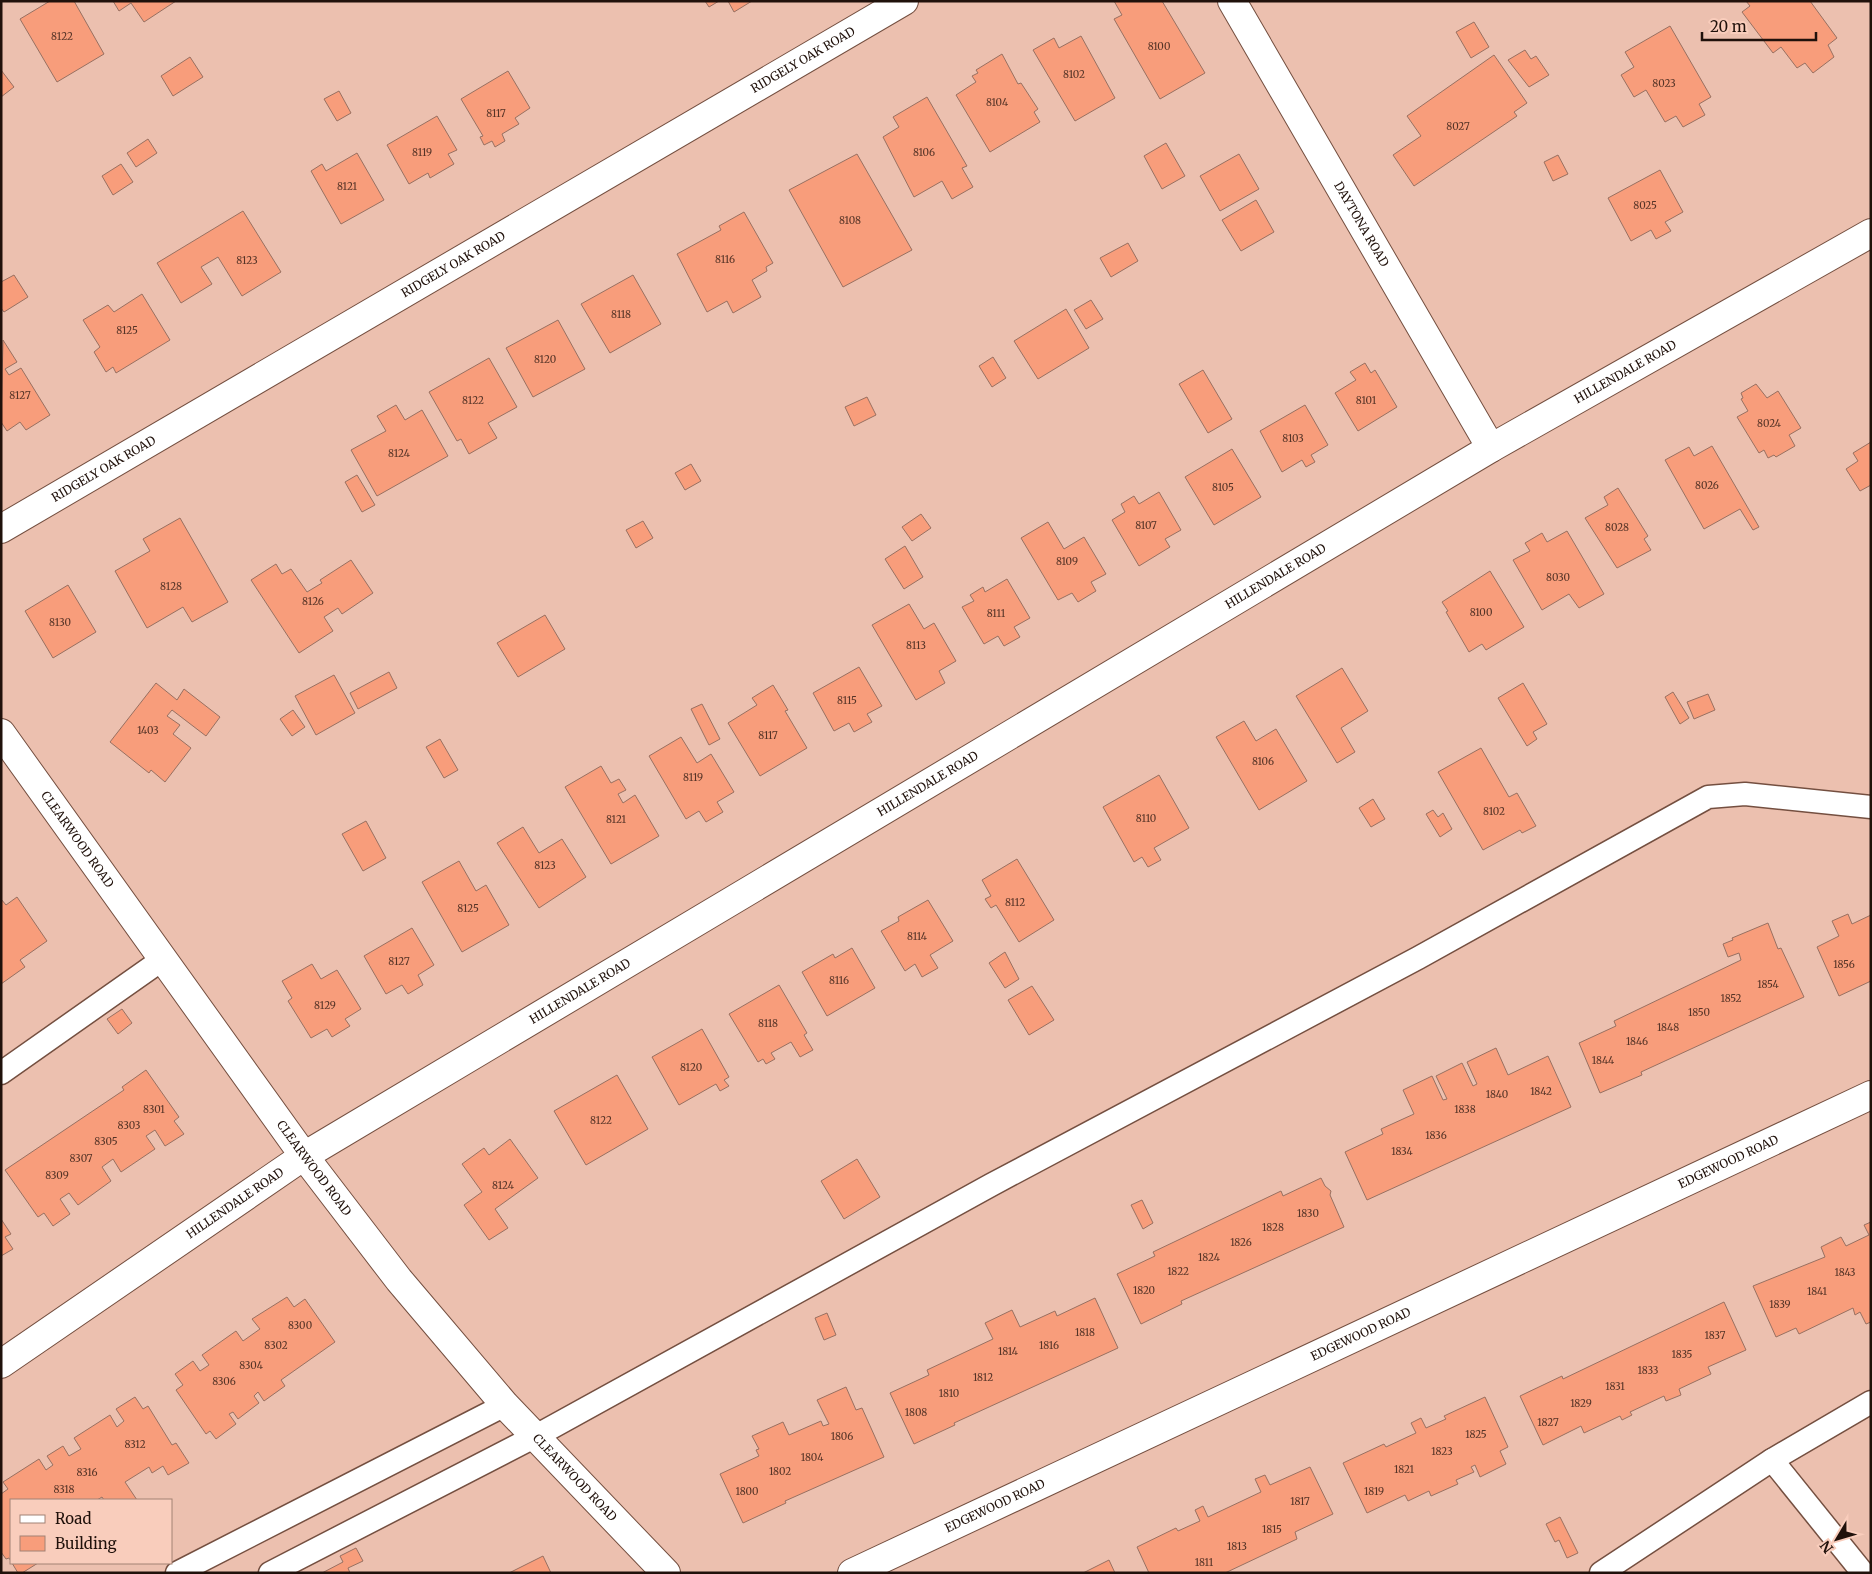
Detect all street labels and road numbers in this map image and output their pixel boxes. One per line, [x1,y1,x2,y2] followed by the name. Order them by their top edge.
[748,23,857,96] street label: RIDGELY OAK ROAD
[1331,179,1392,269] street label: DAYTONA ROAD
[398,228,508,300] street label: RIDGELY OAK ROAD
[1571,337,1679,406] street label: HILLENDALE ROAD
[49,432,158,505] street label: RIDGELY OAK ROAD
[1222,540,1329,612] street label: HILLENDALE ROAD
[874,748,981,819] street label: HILLENDALE ROAD
[38,788,117,890] street label: CLEARWOOD ROAD
[527,955,633,1027] street label: HILLENDALE ROAD
[274,1117,355,1218] street label: CLEARWOOD ROAD
[1676,1132,1781,1191] street label: EDGEWOOD ROAD
[183,1164,286,1242] street label: HILLENDALE ROAD
[1308,1304,1413,1364] street label: EDGEWOOD ROAD
[530,1431,620,1524] street label: CLEARWOOD ROAD
[942,1476,1047,1535] street label: EDGEWOOD ROAD

